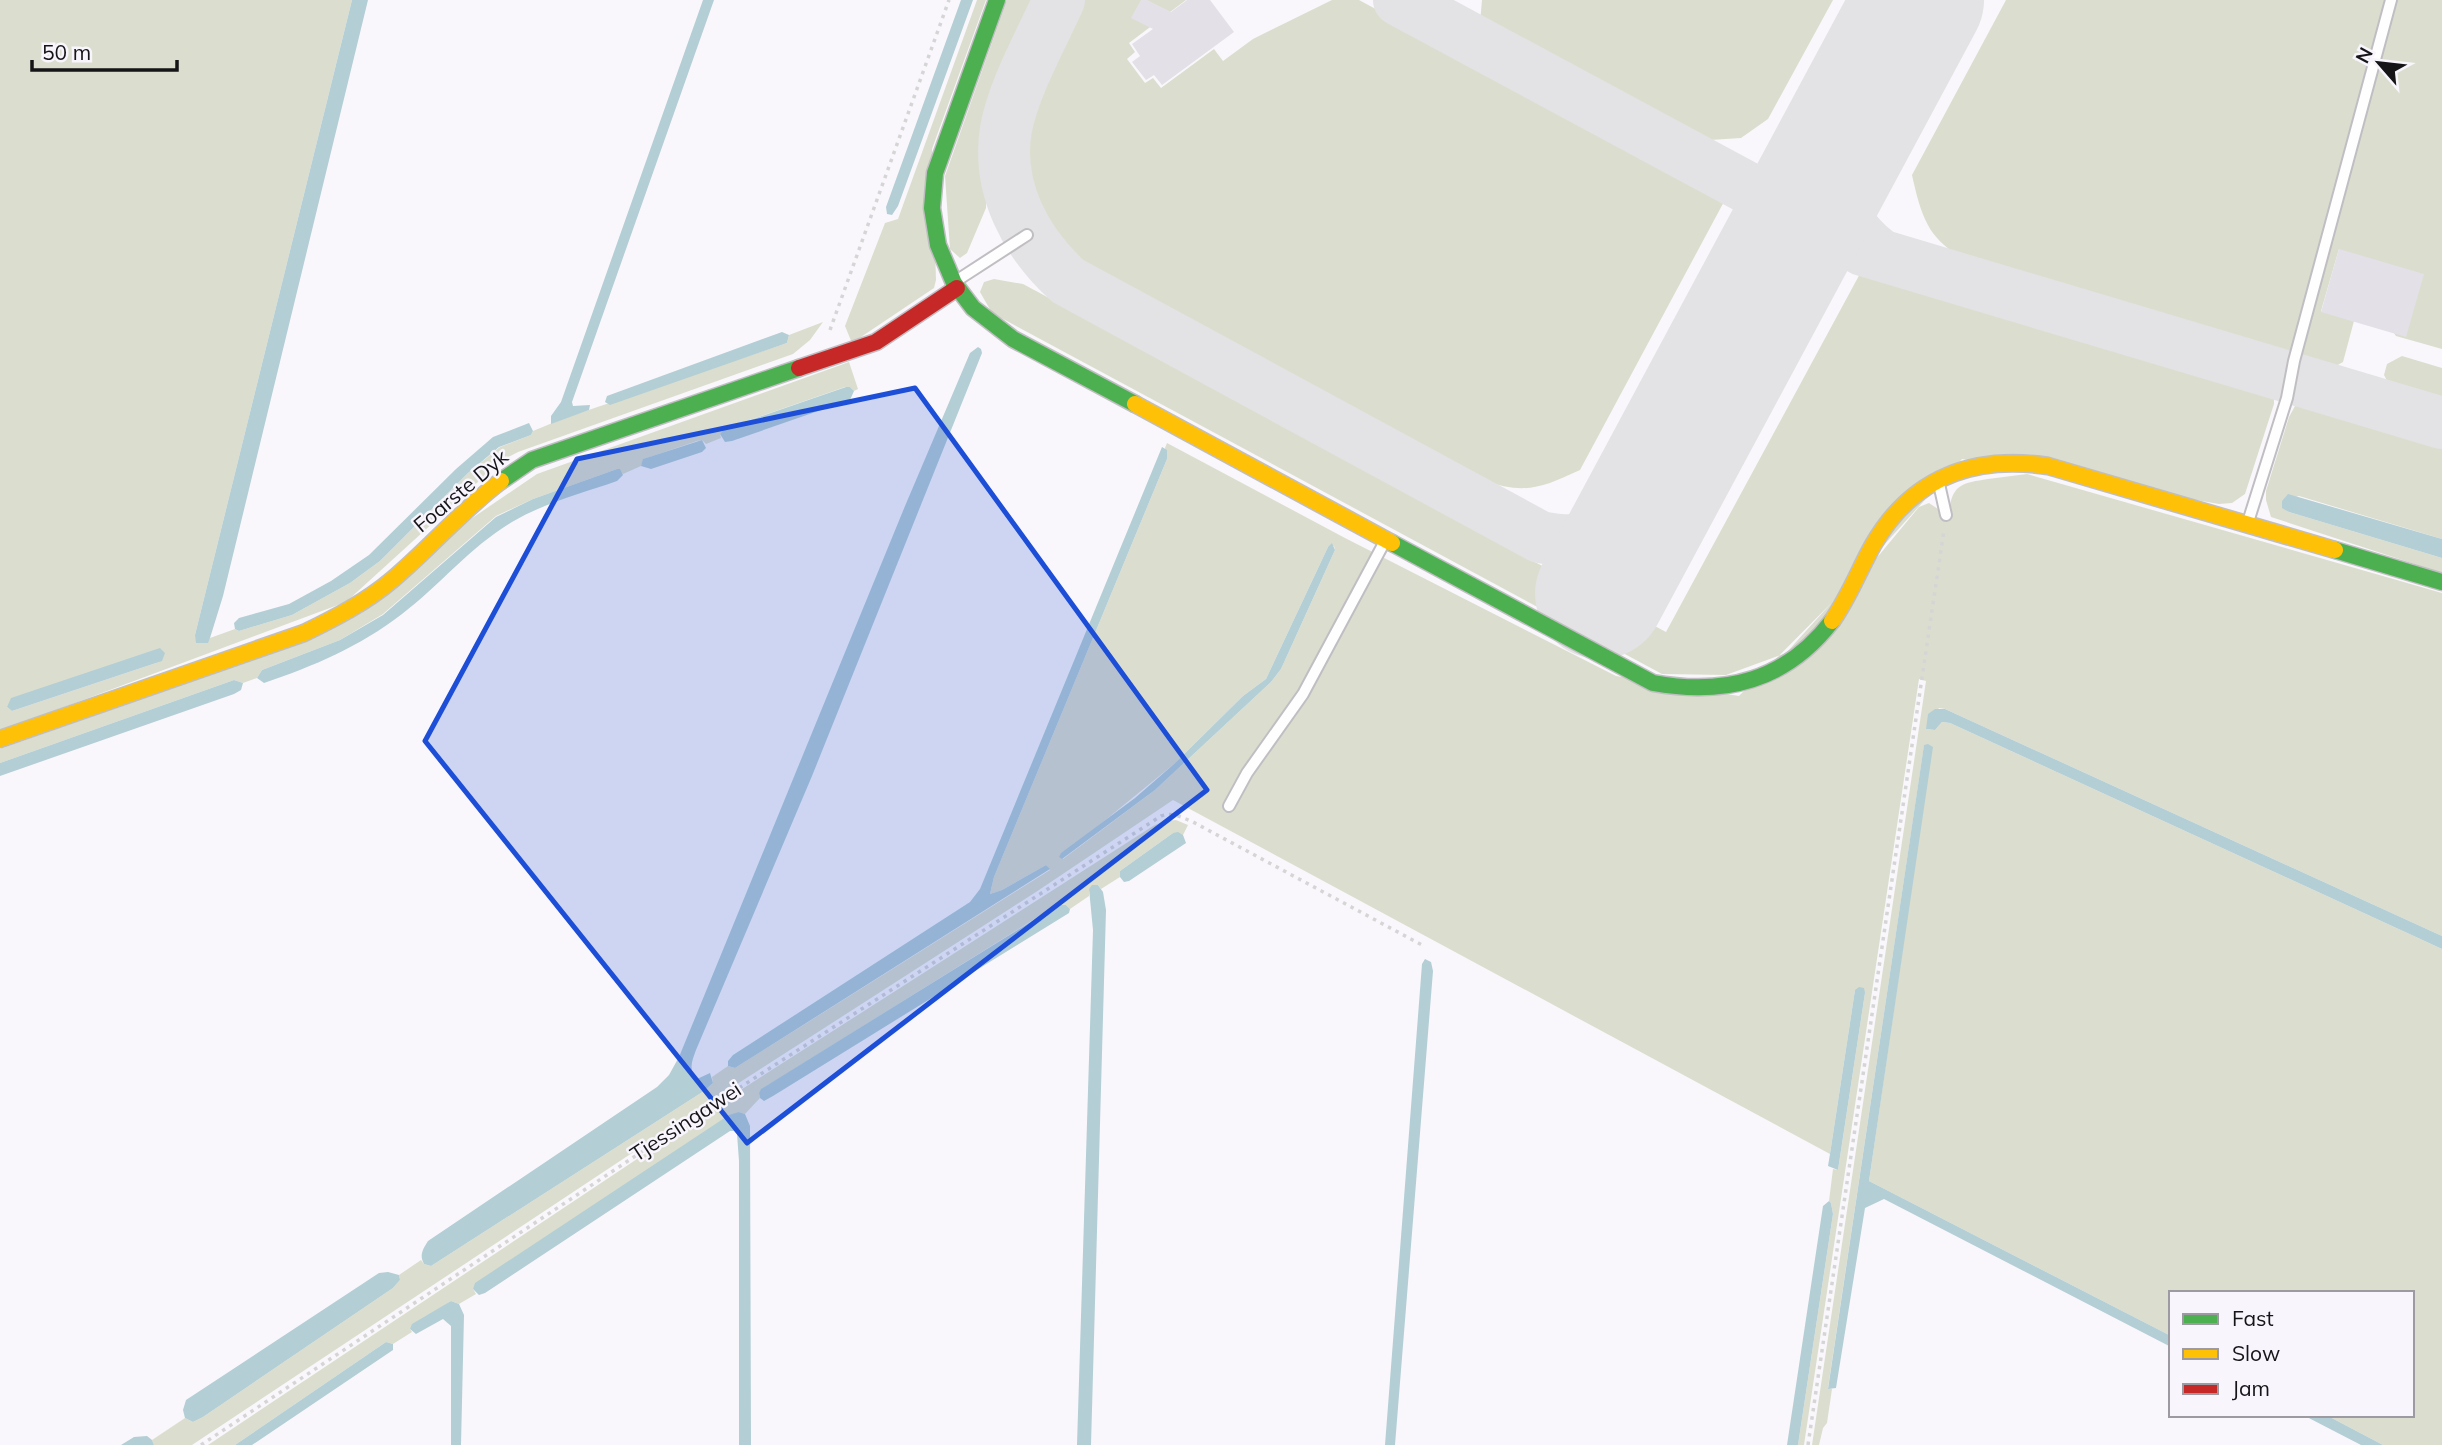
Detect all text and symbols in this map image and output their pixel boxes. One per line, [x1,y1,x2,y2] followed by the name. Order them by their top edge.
[32,28,177,72] scale bar
[2344,28,2414,98] north arrow
[42,39,91,65] text: 50 m
[2350,43,2378,67] text: N
[408,443,513,537] street label: Foarste Dyk
[625,1076,746,1167] street label: Tjessingawei
[2169,1291,2414,1417] legend
[2232,1305,2274,1331] text: Fast
[2232,1340,2280,1366] text: Slow
[2232,1375,2270,1401] text: Jam

